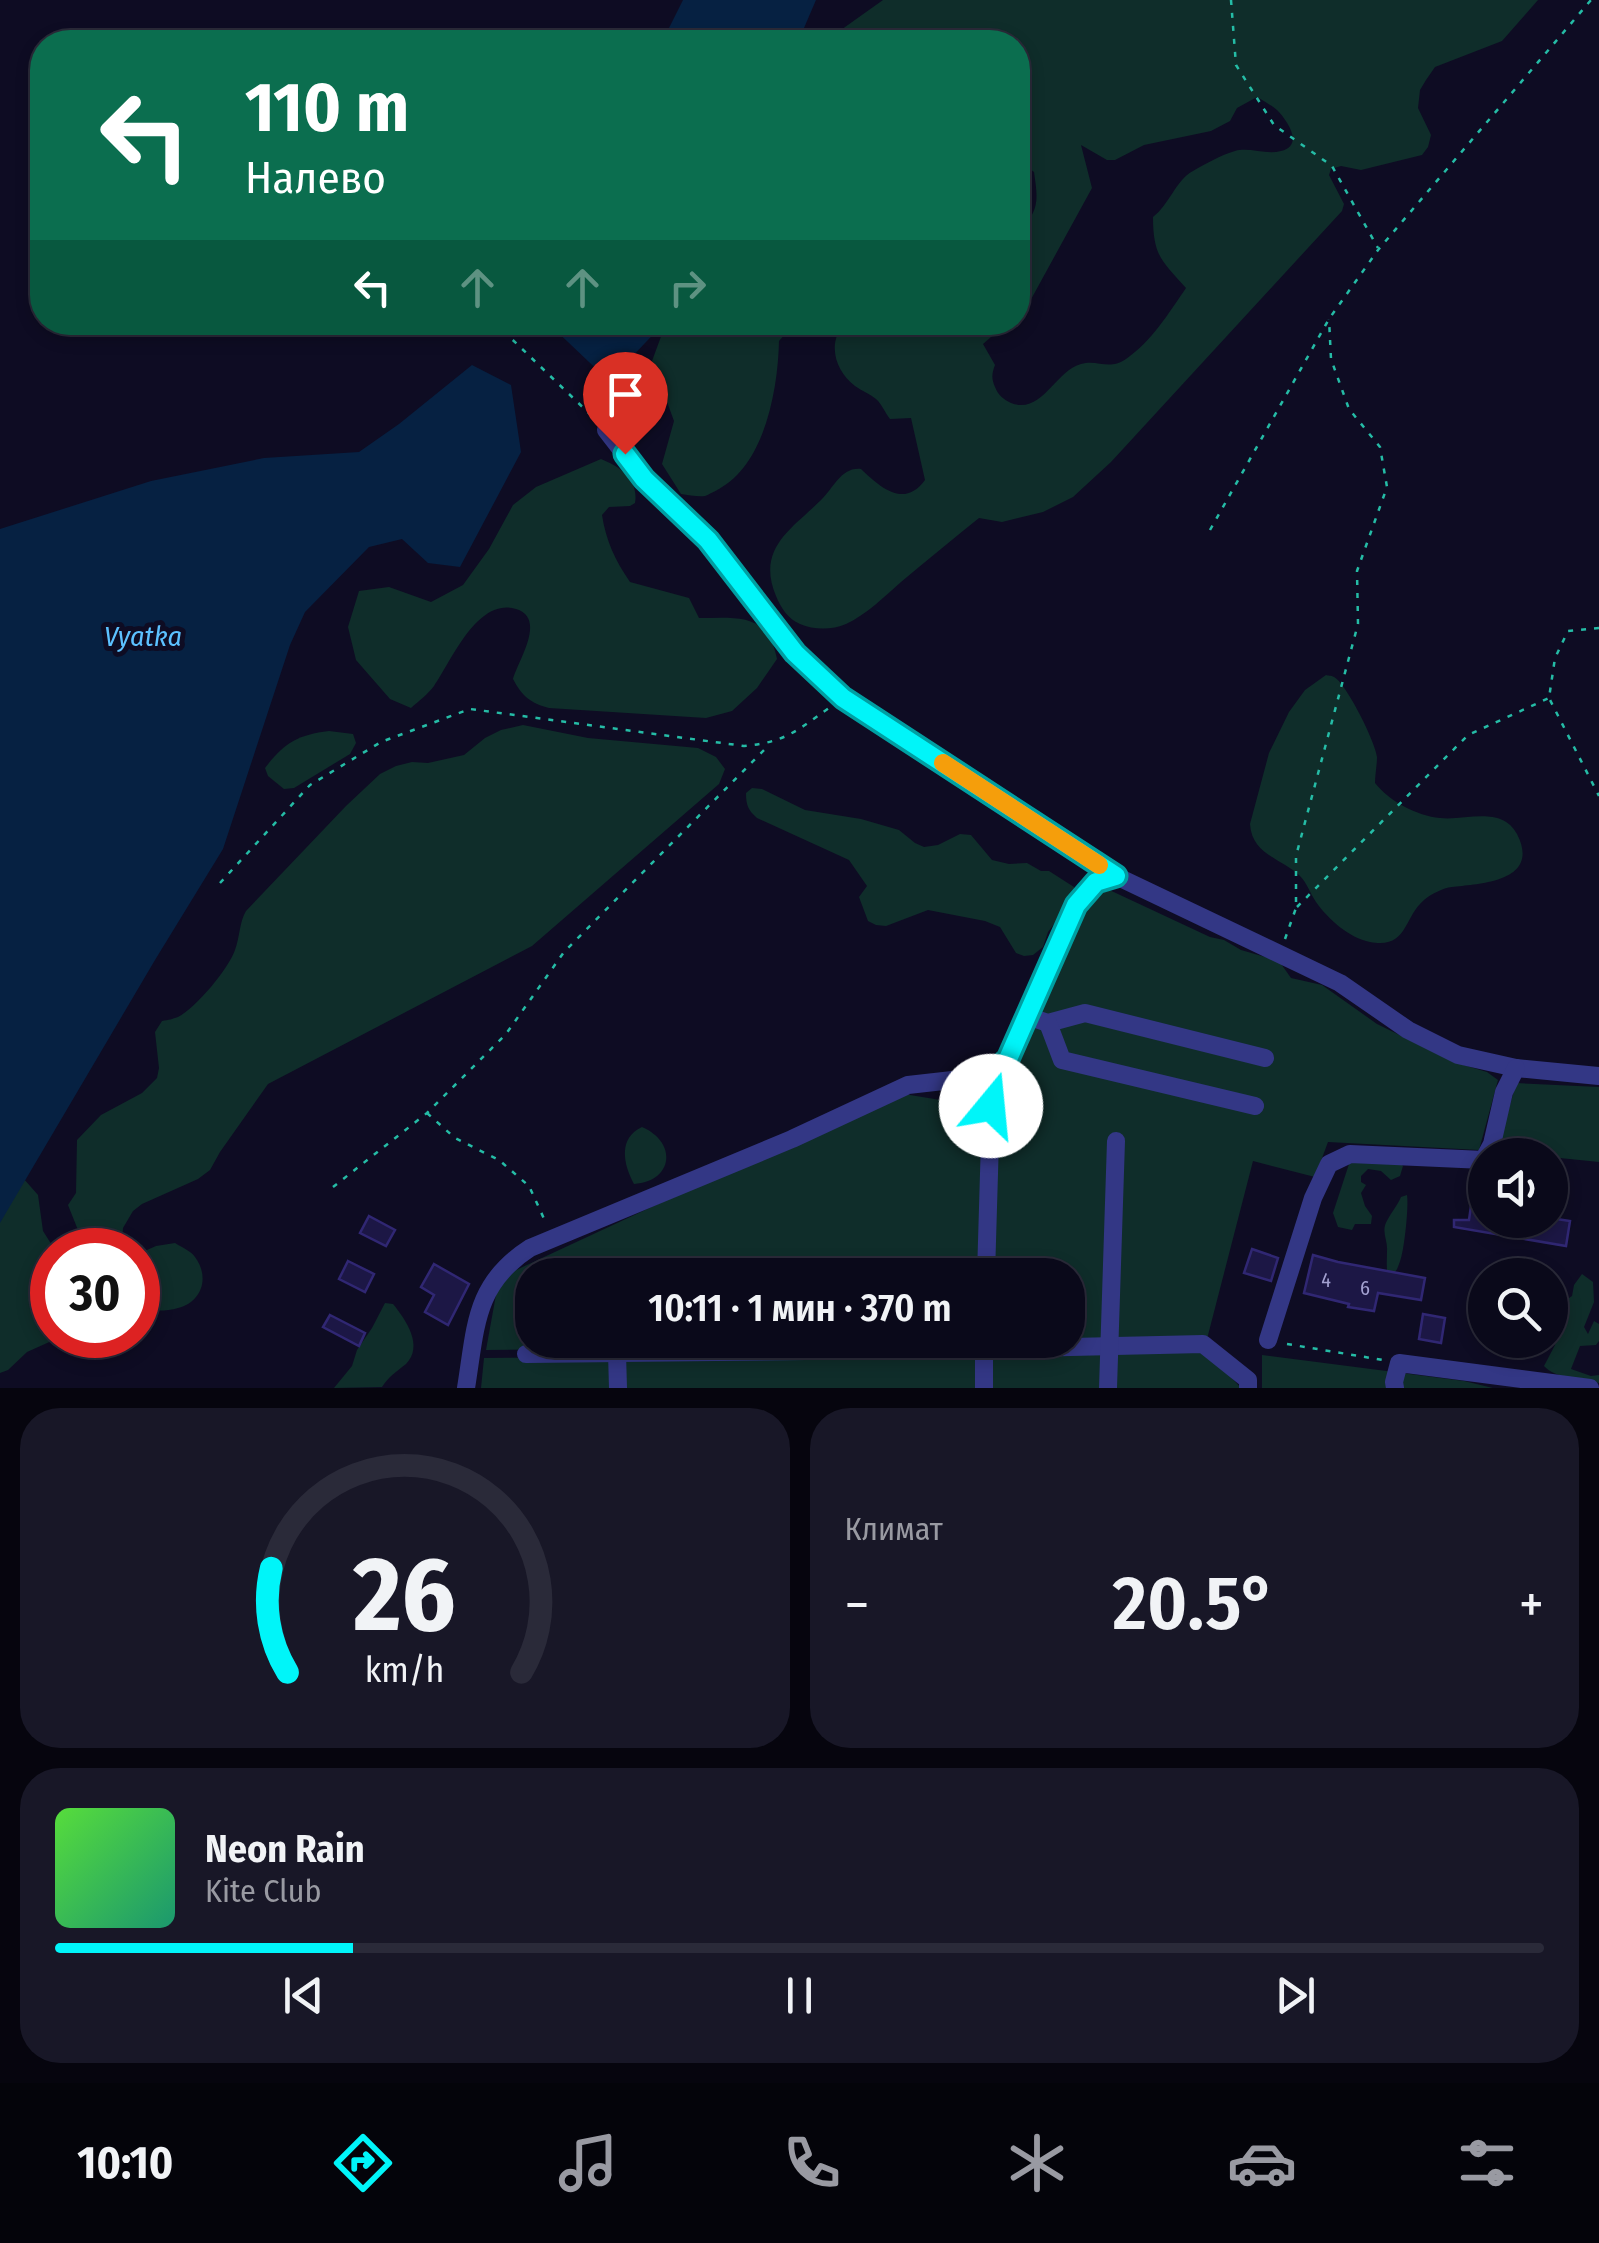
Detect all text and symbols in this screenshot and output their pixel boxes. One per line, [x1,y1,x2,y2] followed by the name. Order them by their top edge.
[245,66,409,150] text: 110 m
[80,70,210,200] icon: left
[245,151,386,205] text: Налево
[345,260,400,315] icon: left
[450,260,505,315] icon: ahead
[555,260,610,315] icon: ahead
[660,260,715,315] icon: right
[583,352,668,455] pin
[598,367,653,422] icon: arrive
[104,620,182,653] water label: Vyatka
[939,1054,1043,1158] position arrow
[1468,1138,1568,1358] map controls
[1468,1138,1568,1238] button: sound
[30,1228,160,1358] speed limit sign: 30
[1468,1258,1568,1358] button: search
[1321,1268,1331,1292] house number: 4
[1360,1276,1370,1300] house number: 6
[648,1285,952,1331] text: 10:11 · 1 мин · 370 m
[845,1510,943,1548] text: Климат
[352,1533,456,1658] text: 26
[1113,1559,1276,1649] text: 20.5°
[845,1572,869,1638] text: −
[1519,1572,1544,1638] text: +
[365,1649,445,1691] text: km/h
[205,1826,365,1872] text: Neon Rain
[205,1872,321,1910] text: Kite Club
[276,1968,331,2023] icon: previous
[772,1968,827,2023] icon: pause
[1268,1968,1323,2023] icon: next
[328,2128,398,2198] icon: directions
[553,2128,623,2198] icon: music
[777,2128,847,2198] icon: phone
[1002,2128,1072,2198] icon: climate
[1227,2128,1297,2198] icon: car
[1452,2128,1522,2198] icon: filters
[77,2136,173,2190] text: 10:10

